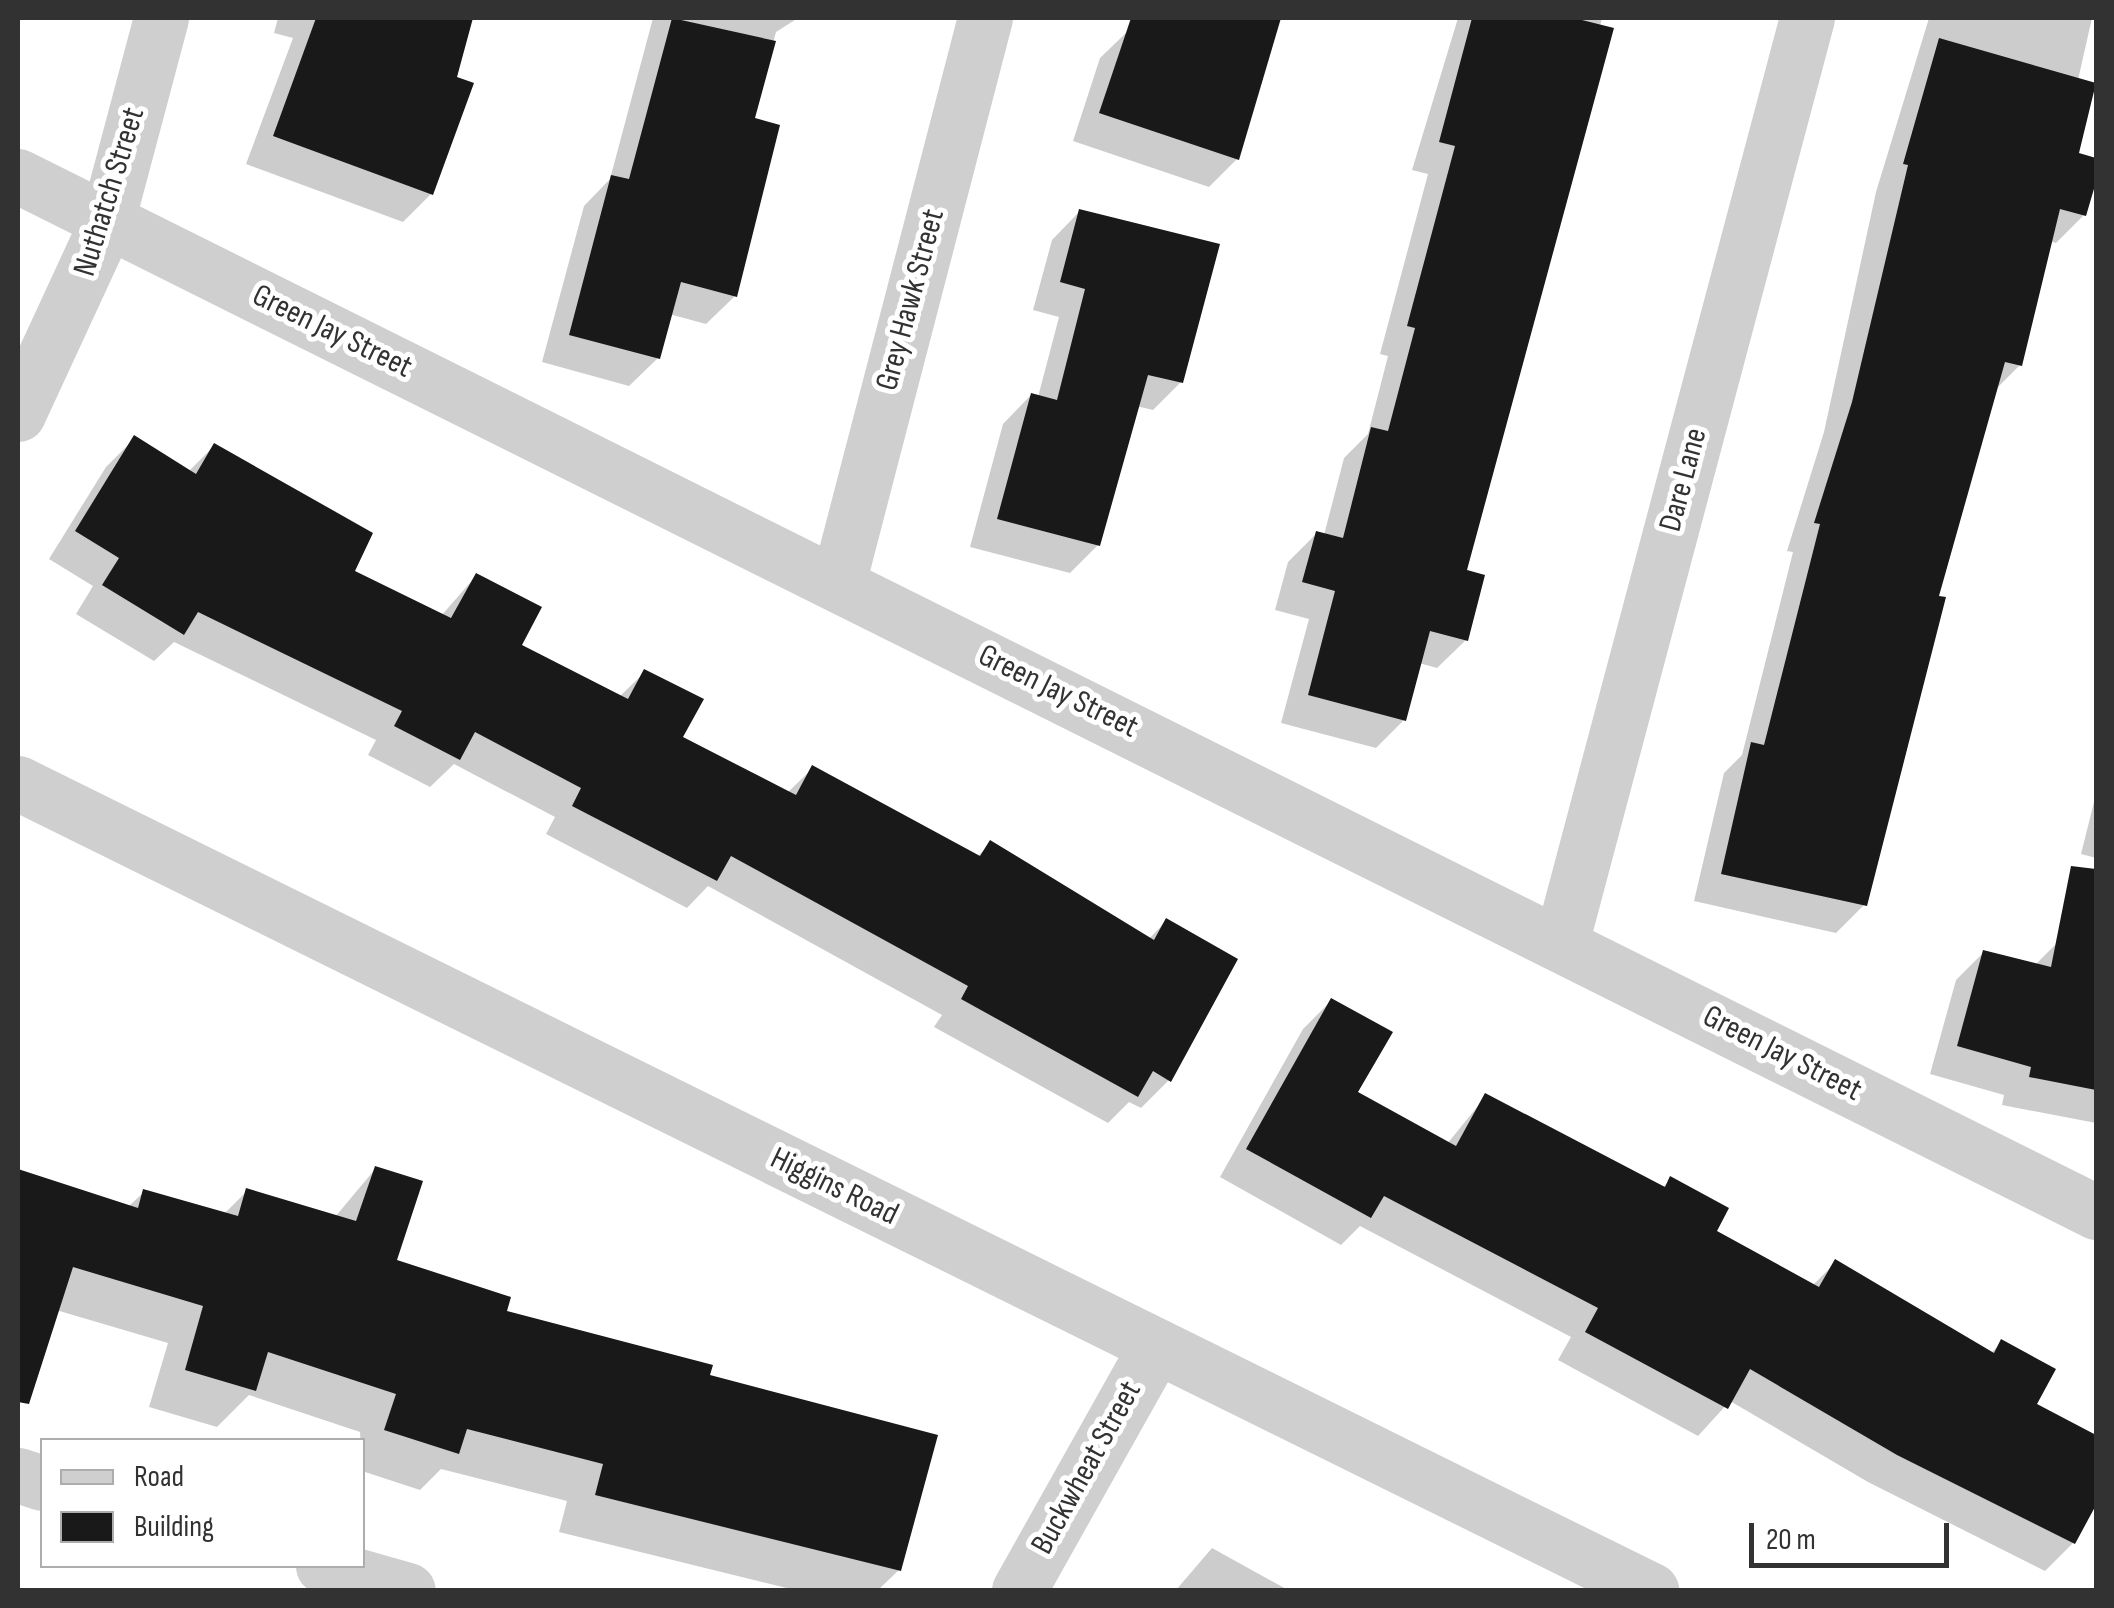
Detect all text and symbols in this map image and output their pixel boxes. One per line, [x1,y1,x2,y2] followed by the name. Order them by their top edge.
[66,103,154,281] street label: Nuthatch Street
[868,205,954,395] street label: Grey Hawk Street
[246,277,418,387] street label: Green Jay Street
[1652,424,1716,536] street label: Dare Lane
[972,637,1144,747] street label: Green Jay Street
[1696,998,1868,1110] street label: Green Jay Street
[764,1140,904,1234] street label: Higgins Road
[1024,1375,1150,1561] street label: Buckwheat Street
[40,1438,365,1568] legend
[134,1459,184,1495] text: Road
[1754,1503,1954,1565] scale bar
[134,1509,214,1545] text: Building
[1766,1522,1816,1558] text: 20 m

